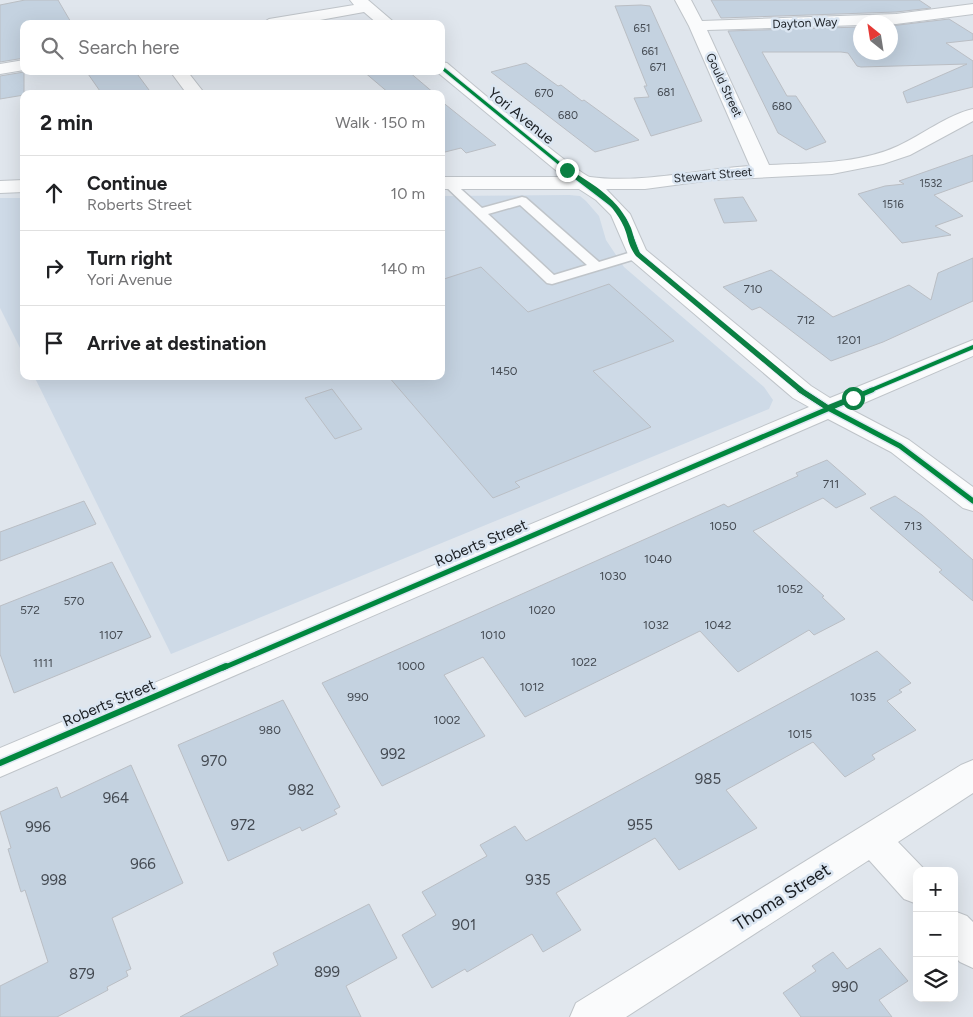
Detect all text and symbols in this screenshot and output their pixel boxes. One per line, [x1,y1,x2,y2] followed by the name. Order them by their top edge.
[772,15,838,31] street label: Dayton Way
[853,15,898,60] north arrow
[20,20,445,75] search box
[633,22,651,35] house number: 651
[38,34,66,62] icon: search
[78,36,180,59] text: Search here
[642,45,659,58] house number: 661
[703,51,745,120] street label: Gould Street
[650,61,666,74] house number: 671
[484,84,558,148] street label: Yori Avenue
[657,86,675,99] house number: 681
[534,87,554,100] house number: 670
[772,100,792,113] house number: 680
[558,109,578,122] house number: 680
[40,110,93,135] text: 2 min
[335,113,425,132] text: Walk · 150 m
[556,159,579,182] route end
[673,165,753,185] street label: Stewart Street
[87,172,167,195] text: Continue
[919,177,943,190] house number: 1532
[40,179,68,207] icon: ahead
[391,184,425,203] text: 10 m
[87,195,192,214] text: Roberts Street
[882,198,904,211] house number: 1516
[87,247,173,270] text: Turn right
[40,254,68,282] icon: right
[381,259,425,278] text: 140 m
[87,270,172,289] text: Yori Avenue
[743,282,763,296] house number: 710
[797,313,815,327] house number: 712
[40,329,68,357] icon: arrive
[87,332,266,355] text: Arrive at destination
[837,333,861,347] house number: 1201
[490,364,518,378] house number: 1450
[842,387,865,410] route start
[823,477,839,491] house number: 711
[432,515,530,571] street label: Roberts Street
[709,519,737,533] house number: 1050
[904,519,922,533] house number: 713
[644,552,672,566] house number: 1040
[600,569,627,583] house number: 1030
[777,582,803,596] house number: 1052
[63,594,85,608] house number: 570
[20,603,40,617] house number: 572
[528,603,556,617] house number: 1020
[643,618,669,632] house number: 1032
[705,618,731,632] house number: 1042
[99,628,124,642] house number: 1107
[480,628,506,642] house number: 1010
[571,655,597,669] house number: 1022
[33,656,53,670] house number: 1111
[397,659,425,673] house number: 1000
[60,675,158,731] street label: Roberts Street
[520,680,544,694] house number: 1012
[347,690,369,704] house number: 990
[850,690,876,704] house number: 1035
[433,713,461,727] house number: 1002
[259,723,281,737] house number: 980
[788,727,812,741] house number: 1015
[380,745,406,763] house number: 992
[201,752,227,770] house number: 970
[695,770,721,788] house number: 985
[288,781,314,799] house number: 982
[103,789,129,807] house number: 964
[231,816,255,834] house number: 972
[627,816,653,834] house number: 955
[25,818,51,836] house number: 996
[130,855,156,873] house number: 966
[730,858,835,935] street label: Thoma Street
[913,867,958,1002] map controls
[913,867,958,912] button: +
[41,871,67,889] house number: 998
[525,871,551,889] house number: 935
[913,912,958,957] button: −
[452,916,476,934] house number: 901
[913,957,958,1002] button: layers
[314,963,340,981] house number: 899
[69,965,95,983] house number: 879
[832,978,858,996] house number: 990

